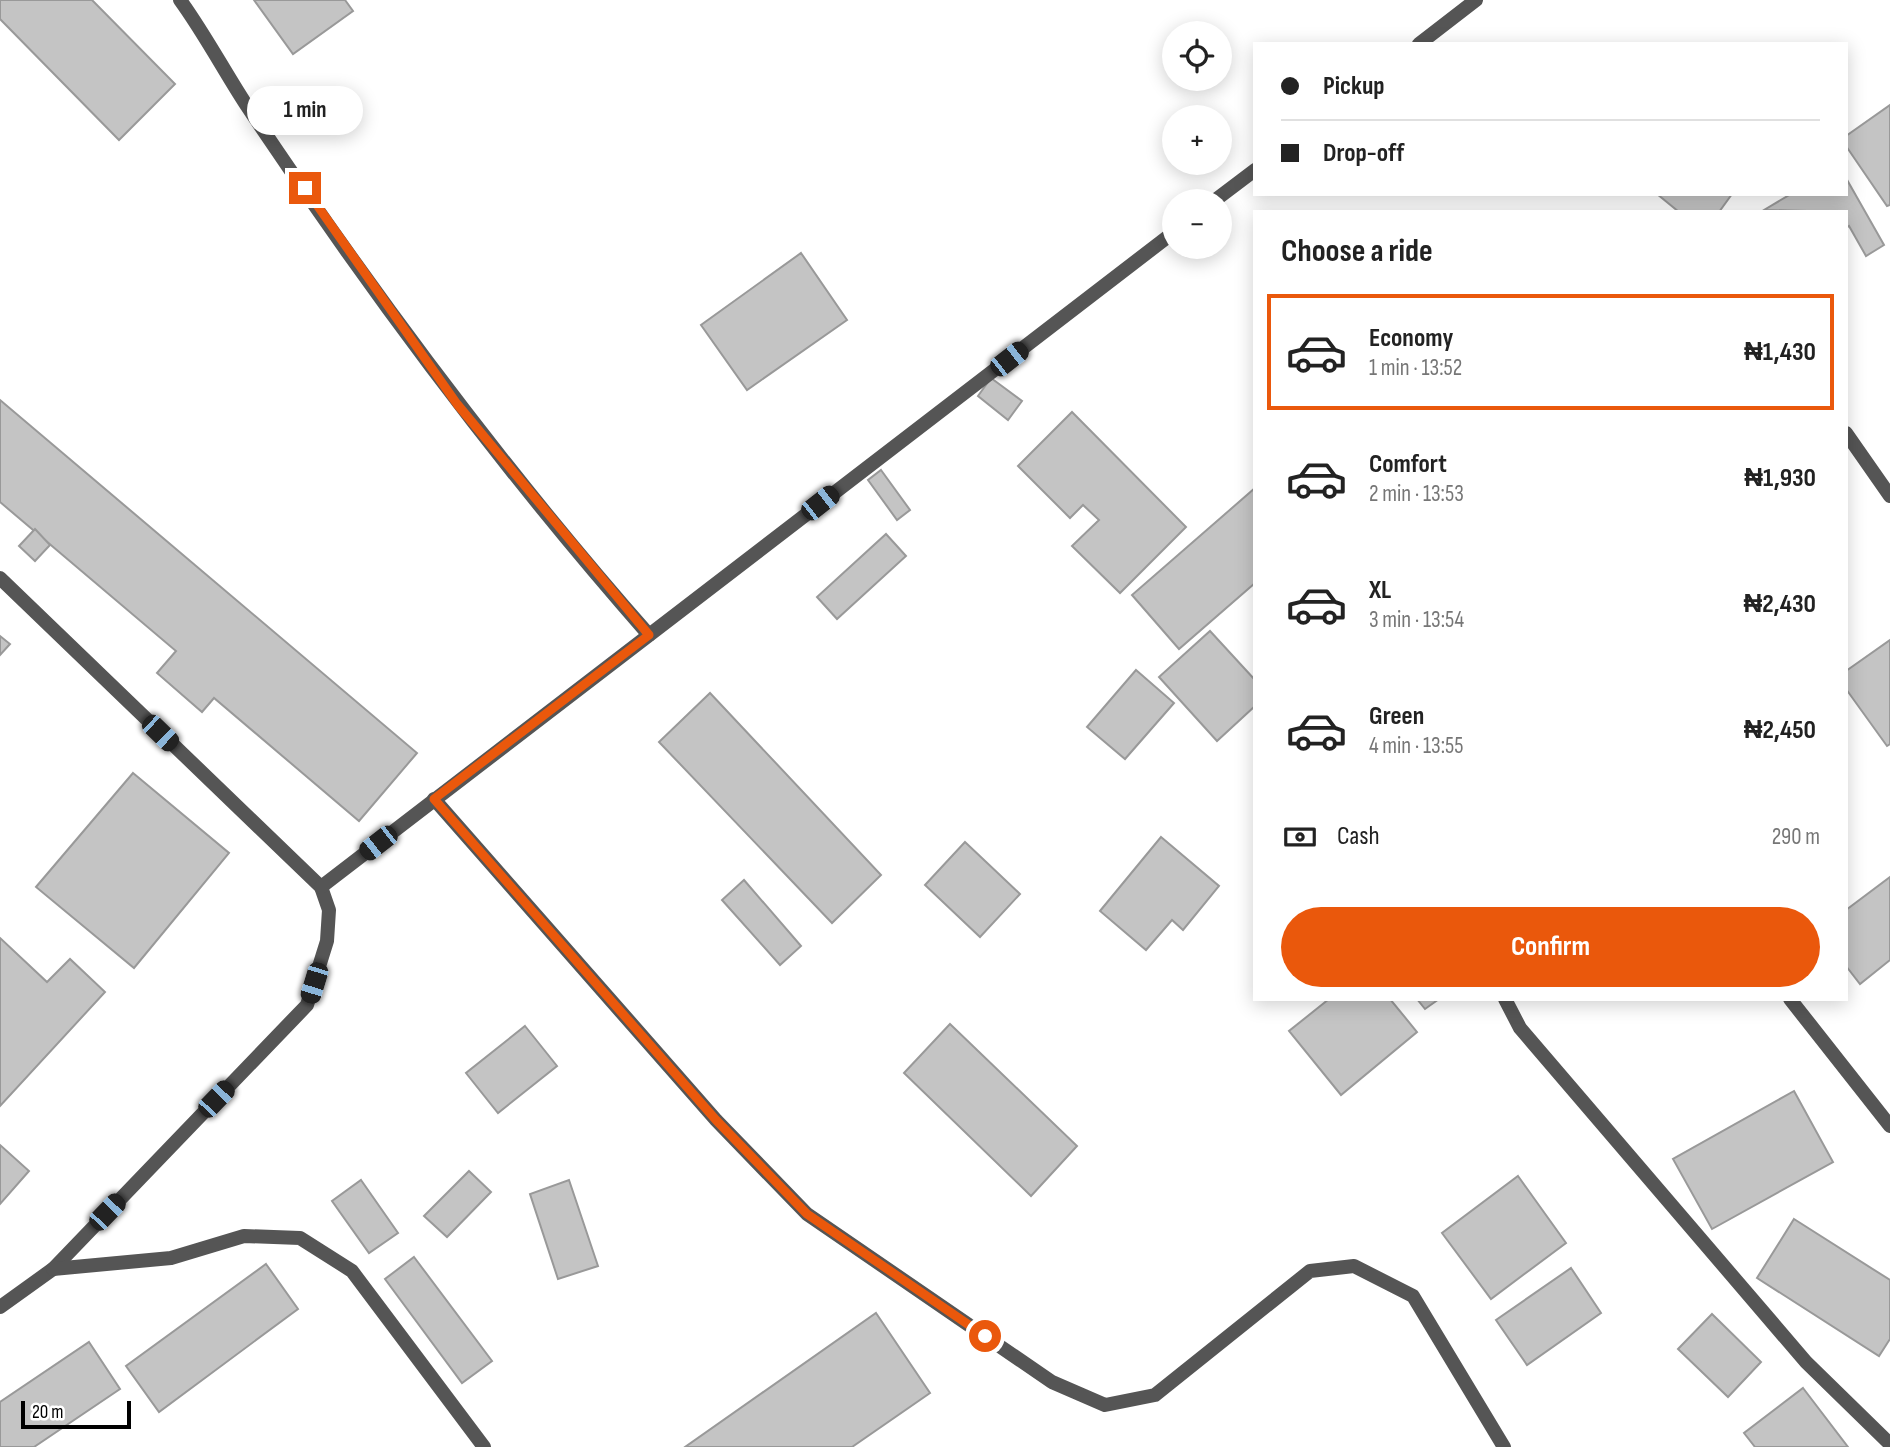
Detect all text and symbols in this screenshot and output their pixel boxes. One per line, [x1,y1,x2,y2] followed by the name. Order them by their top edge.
[1162,21,1232,259] map controls
[1162,21,1232,91] button: locate
[1323,71,1385,102] text: Pickup
[247,86,363,136] callout: 1 min
[284,96,326,124] text: 1 min
[1162,105,1232,175] button: +
[1323,138,1404,169] text: Drop-off
[289,172,321,204] route end
[1162,189,1232,259] button: −
[1281,232,1433,271] text: Choose a ride
[1285,321,1348,384] icon: car
[1369,323,1453,354] text: Economy
[1744,337,1816,368] text: ₦1,430
[986,338,1033,380] car
[1369,354,1462,382] text: 1 min · 13:52
[1285,447,1348,510] icon: car
[1369,449,1447,480] text: Comfort
[1744,463,1816,494] text: ₦1,930
[1369,480,1464,508] text: 2 min · 13:53
[797,482,844,524] car
[1285,573,1348,636] icon: car
[1369,575,1391,606] text: XL
[1743,589,1816,620] text: ₦2,430
[1369,606,1464,634] text: 3 min · 13:54
[1285,699,1348,762] icon: car
[1369,701,1424,732] text: Green
[138,711,183,755] car
[1744,715,1816,746] text: ₦2,450
[1369,732,1464,760] text: 4 min · 13:55
[1281,818,1319,856] icon: cash
[1337,821,1380,852] text: Cash
[355,822,402,864] car
[1772,823,1820,851] text: 290 m
[1281,907,1820,987] button: Confirm
[298,960,331,1006] car
[194,1077,239,1121] car
[85,1190,130,1234] car
[969,1320,1001,1352] route start
[21,1398,131,1430] scale bar
[32,1401,64,1424] text: 20 m

